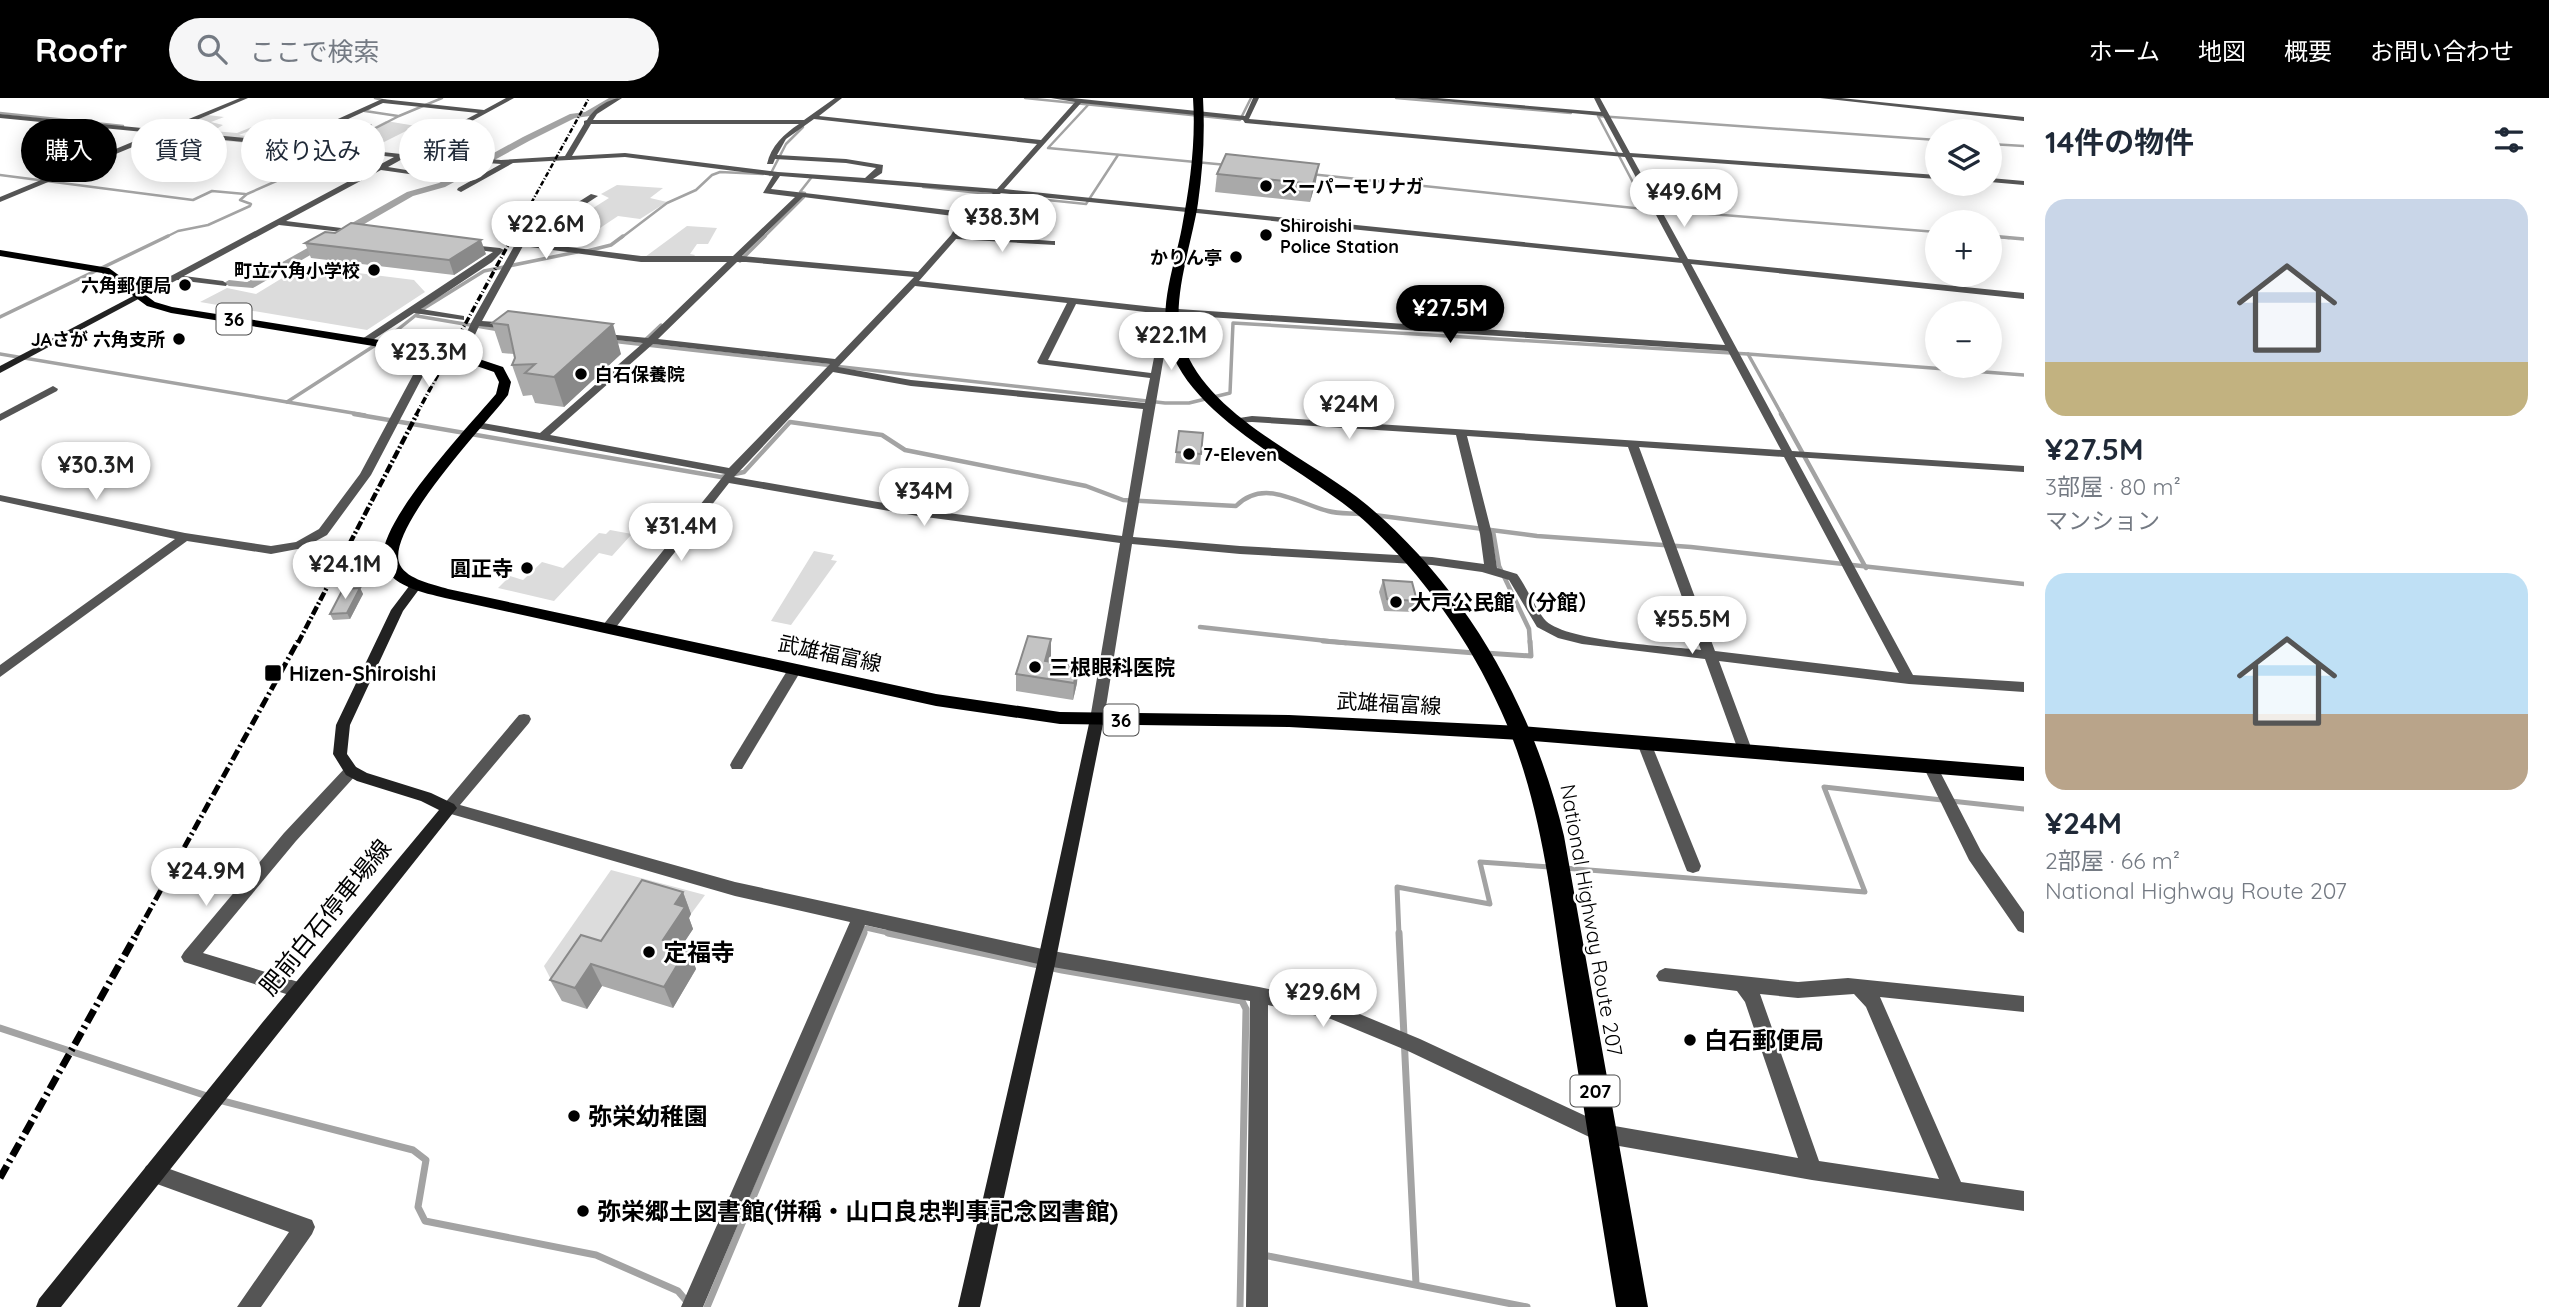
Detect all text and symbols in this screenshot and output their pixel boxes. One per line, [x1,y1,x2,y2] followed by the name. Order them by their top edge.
[169,18,659,81] search box
[35,29,127,70] text: Roofr
[193,30,231,68] icon: search
[249,35,379,68] text: ここで検索
[2089,36,2160,66] text: ホーム
[2198,36,2246,66] text: 地図
[2284,36,2332,66] text: 概要
[2370,36,2514,66] text: お問い合わせ
[21,119,117,182] chip: 購入
[131,119,227,182] chip: 賃貸
[241,119,385,182] chip: 絞り込み
[399,119,495,182] chip: 新着
[1925,119,2002,378] map controls
[1925,119,2002,196] button: layers
[2490,121,2528,159] icon: filters
[2045,123,2194,161] text: 14件の物件
[1627,170,1741,229] pin: ¥49.6M
[1280,175,1424,198] place label: スーパーモリナガ
[1646,177,1722,206] text: ¥49.6M
[1258,178,1274,194] marker: スーパーモリナガ
[945,194,1059,254] pin: ¥38.3M
[489,202,603,261] pin: ¥22.6M
[964,202,1040,231] text: ¥38.3M
[507,209,585,238] text: ¥22.6M
[1925,210,2002,287] button: +
[1280,214,1399,258] place label: Shiroishi Police Station
[1258,227,1274,243] marker: Shiroishi Police Station
[2224,245,2350,371] icon: home
[1150,246,1222,269] place label: かりん亭
[1228,249,1244,265] marker: かりん亭
[234,259,360,282] place label: 町立六角小学校
[366,262,382,278] marker: 町立六角小学校
[81,274,171,297] place label: 六角郵便局
[177,277,193,293] marker: 六角郵便局
[1393,286,1507,345] pin: ¥27.5M
[1412,293,1488,322] text: ¥27.5M
[1925,301,2002,378] button: −
[216,304,252,334] road number: 36
[1114,313,1228,372] pin: ¥22.1M
[1135,320,1207,349] text: ¥22.1M
[31,328,165,351] place label: JAさが 六角支所
[372,330,486,389] pin: ¥23.3M
[171,331,187,347] marker: JAさが 六角支所
[391,337,467,366] text: ¥23.3M
[595,363,685,386] place label: 白石保養院
[573,366,589,382] marker: 白石保養院
[1308,382,1390,441] pin: ¥24M
[1319,389,1379,418] text: ¥24M
[2045,430,2144,468] text: ¥27.5M
[39,442,153,502] pin: ¥30.3M
[1203,443,1277,466] place label: 7-Eleven
[1181,446,1197,462] marker: 7-Eleven
[57,450,135,479] text: ¥30.3M
[883,468,965,528] pin: ¥34M
[2045,472,2181,501] text: 3部屋 · 80 m²
[895,476,953,505] text: ¥34M
[624,504,738,563] pin: ¥31.4M
[2045,506,2160,535] text: マンション
[645,511,717,540] text: ¥31.4M
[288,542,402,601] pin: ¥24.1M
[309,549,381,578] text: ¥24.1M
[450,555,513,581] place label: 圓正寺
[519,560,535,576] marker: 圓正寺
[1410,589,1599,615] place label: 大戸公民館（分館）
[1388,594,1404,610] marker: 大戸公民館（分館）
[1635,596,1749,656] pin: ¥55.5M
[1653,604,1731,633] text: ¥55.5M
[2224,618,2350,744] icon: home
[776,629,884,677] street label: 武雄福富線
[1049,654,1175,680] place label: 三根眼科医院
[1027,659,1043,675] marker: 三根眼科医院
[289,660,436,686] place label: Hizen-Shiroishi
[263,663,283,683] marker: Hizen-Shiroishi
[1336,687,1442,719] street label: 武雄福富線
[1104,705,1138,736] road number: 36
[1555,782,1629,1058] street label: National Highway Route 207
[2045,804,2122,842] text: ¥24M
[253,833,397,1001] street label: 肥前白石停車場線
[2045,846,2180,875] text: 2部屋 · 66 m²
[149,848,263,908] pin: ¥24.9M
[167,856,245,885] text: ¥24.9M
[2045,876,2347,905] text: National Highway Route 207
[663,937,735,967] place label: 定福寺
[641,944,657,960] marker: 定福寺
[1266,970,1380,1029] pin: ¥29.6M
[1285,977,1361,1006] text: ¥29.6M
[1704,1025,1824,1055] place label: 白石郵便局
[1682,1032,1698,1048] marker: 白石郵便局
[1570,1076,1620,1107] road number: 207
[588,1101,708,1131] place label: 弥栄幼稚園
[566,1108,582,1124] marker: 弥栄幼稚園
[597,1196,1118,1226] place label: 弥栄郷土図書館(併稱・山口良忠判事記念図書館)
[575,1203,591,1219] marker: 弥栄郷土図書館(併稱・山口良忠判事記念図書館)

